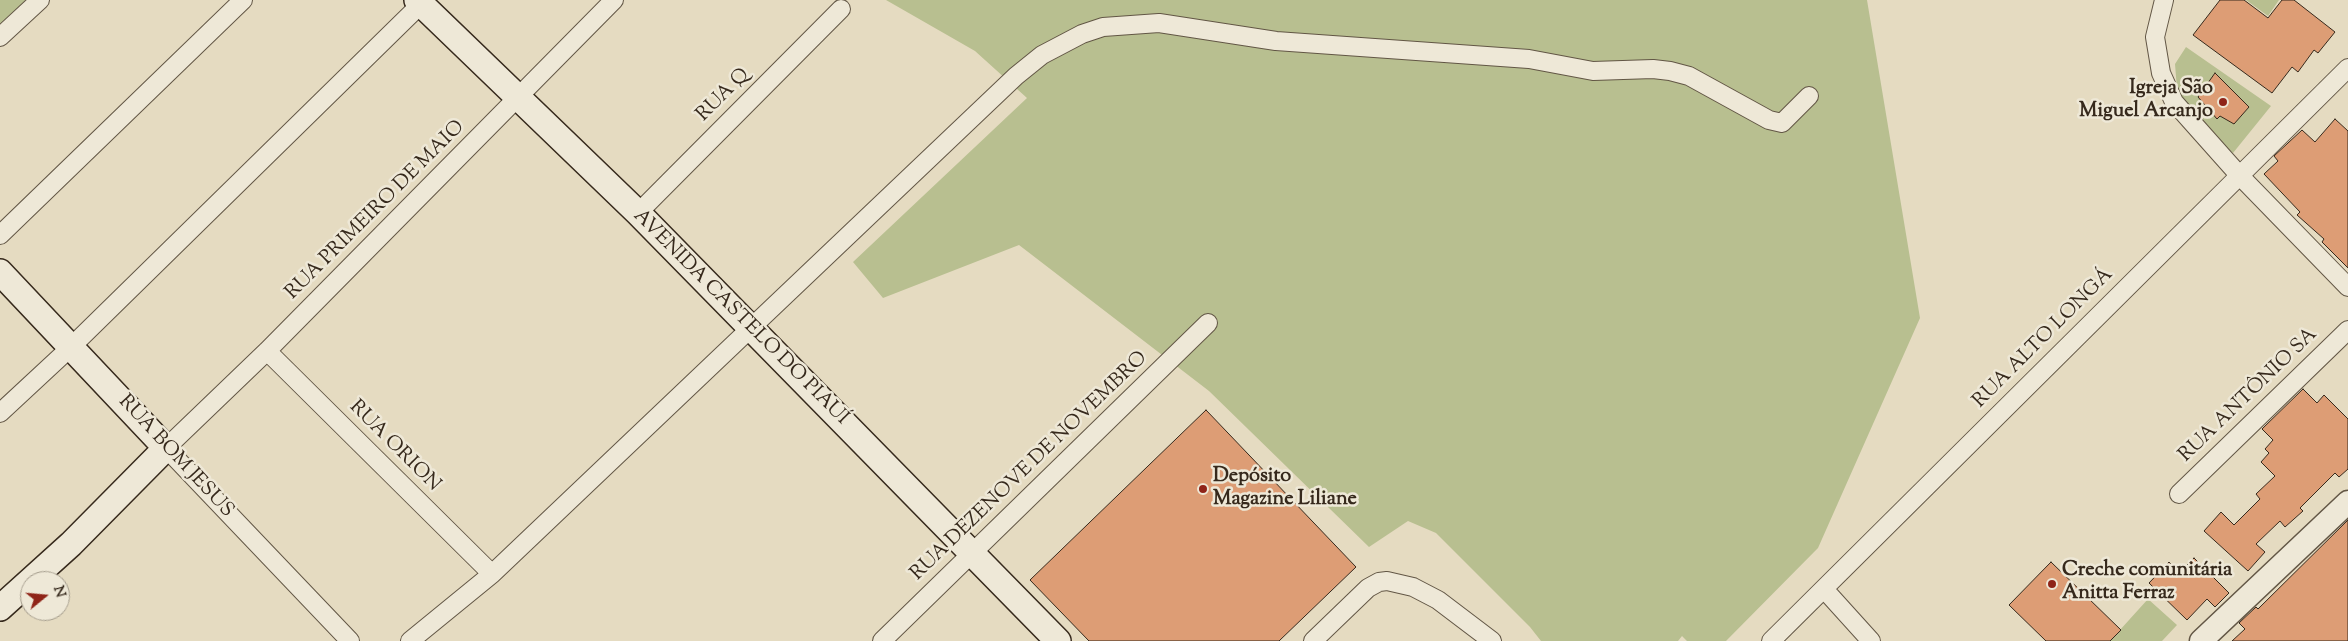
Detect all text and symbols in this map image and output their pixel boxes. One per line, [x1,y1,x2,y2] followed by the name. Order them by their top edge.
[692,64,756,128] street label: RUA Q
[2079,78,2213,125] place label: Igreja São Miguel Arcanjo
[2217,96,2229,108] marker: Igreja São Miguel Arcanjo
[281,116,471,306] street label: RUA PRIMEIRO DE MAIO
[627,205,853,431] street label: AVENIDA CASTELO DO PIAUÍ
[1969,264,2119,414] street label: RUA ALTO LONGÁ
[2175,324,2323,468] street label: RUA ANTÔNIO SA
[907,347,1153,587] street label: RUA DEZENOVE DE NOVEMBRO
[112,391,238,523] street label: RUA BOM JESUS
[343,396,445,498] street label: RUA ORION
[1213,466,1357,513] place label: Depósito Magazine Liliane
[1197,483,1209,495] marker: Depósito Magazine Liliane
[2062,560,2232,607] place label: Creche comunitária Anitta Ferraz
[20,571,70,621] north arrow
[2046,578,2058,590] marker: Creche comunitária Anitta Ferraz
[47,584,70,600] text: N

